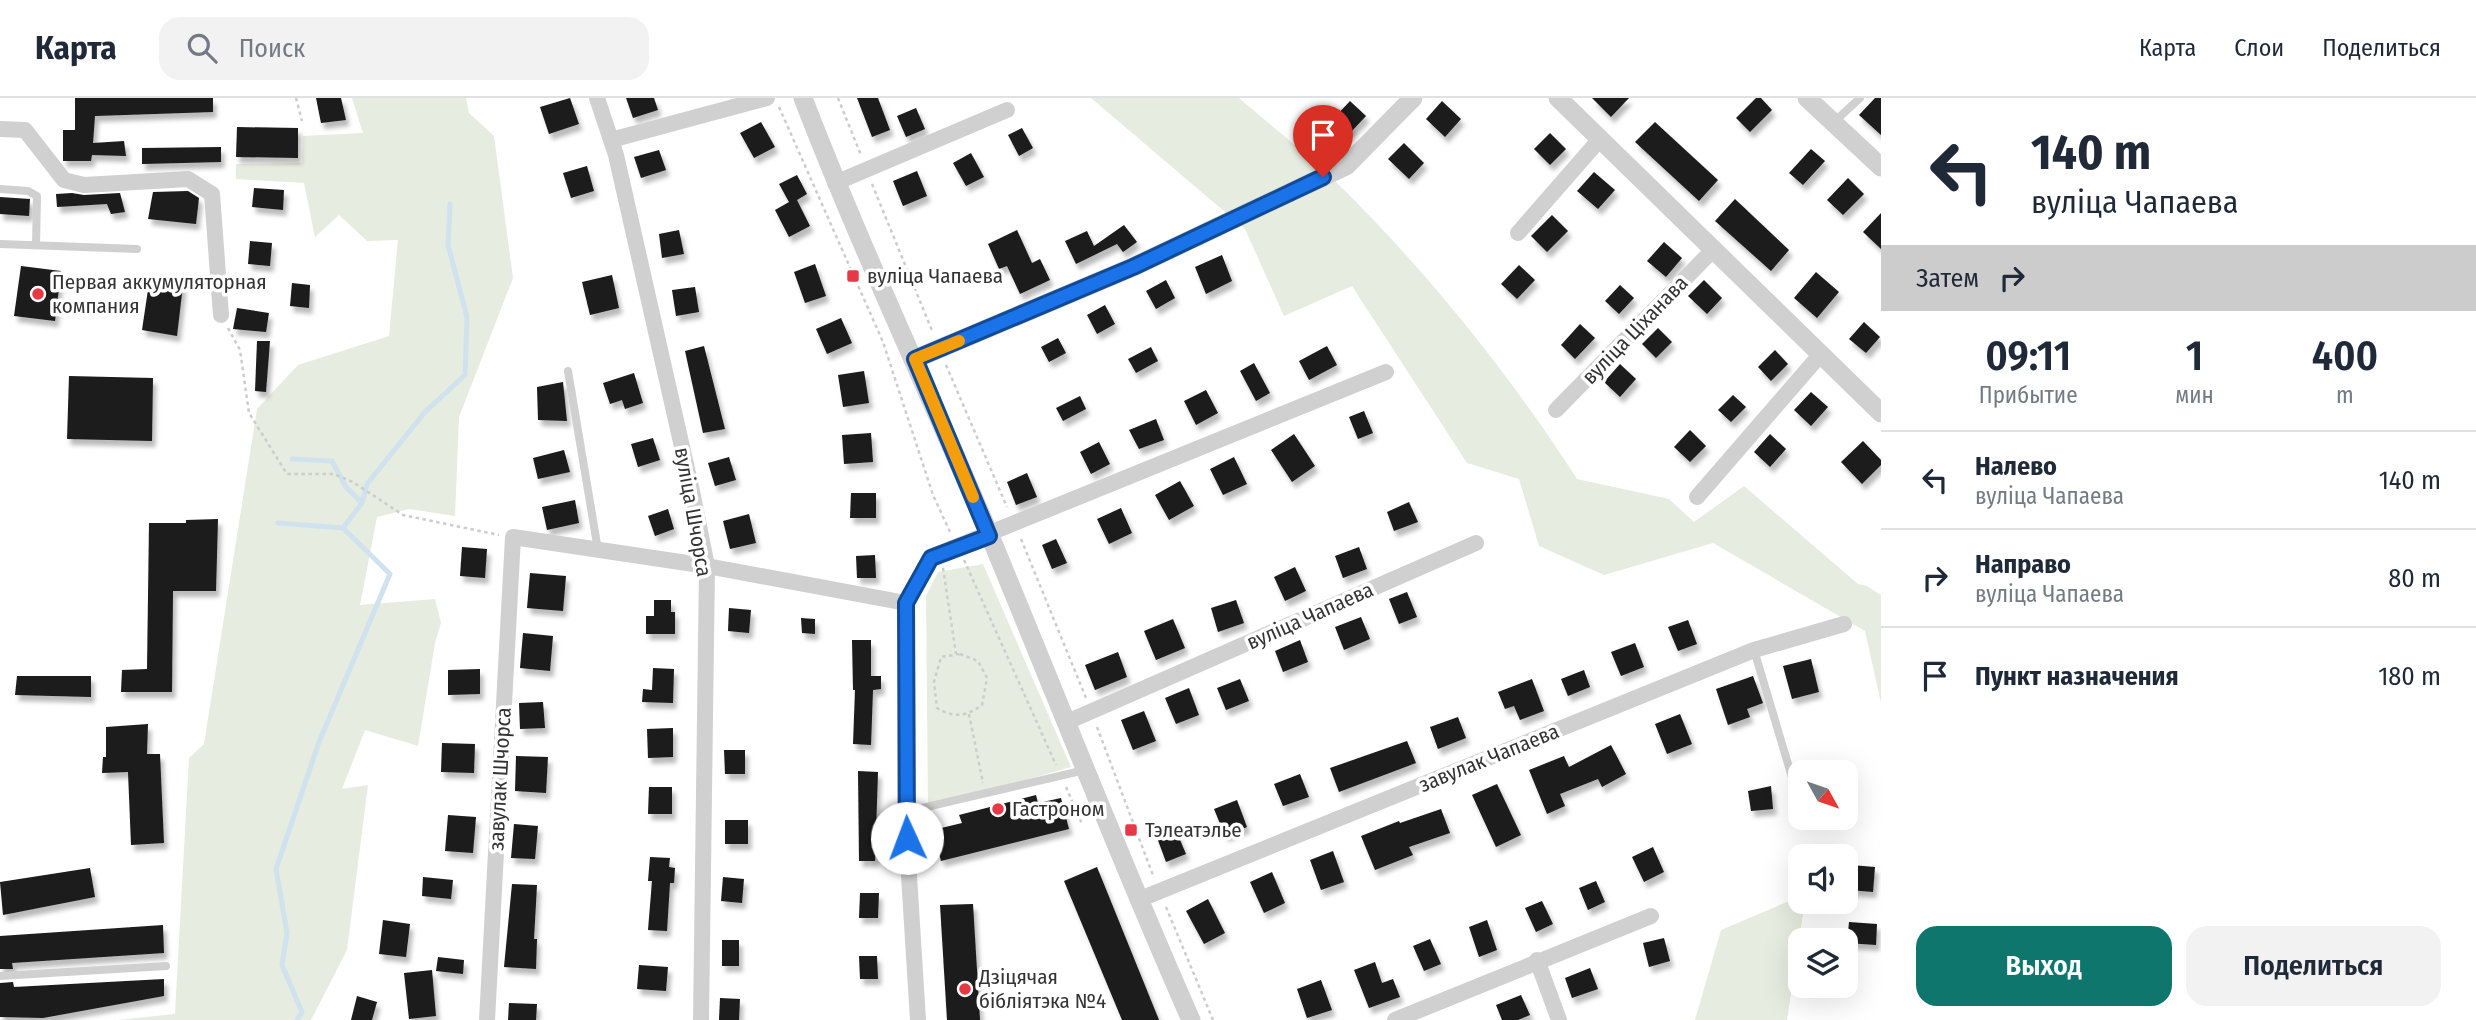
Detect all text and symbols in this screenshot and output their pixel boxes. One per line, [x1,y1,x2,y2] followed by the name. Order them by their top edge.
[159,17,649,80] search box
[35,28,117,68] text: Карта
[183,29,221,67] icon: search
[239,33,305,64] text: Поиск
[2139,34,2196,62] text: Карта
[2234,34,2284,62] text: Слои
[2322,34,2441,62] text: Поделиться
[1293,105,1353,177] pin
[1304,116,1342,154] icon: arrive
[2031,123,2151,182] text: 140 m
[1916,126,2007,217] icon: left
[2031,183,2238,221] text: вуліца Чапаева
[1993,259,2031,297] icon: right
[867,263,1003,289] place label: вуліца Чапаева
[1916,263,1979,294] text: Затем
[845,268,861,284] marker: вуліца Чапаева
[52,269,267,319] place label: Первая аккумуляторная компания
[1577,270,1693,390] street label: вуліца Ціханава
[30,286,46,302] marker: Первая аккумуляторная компания
[1985,331,2071,381] text: 09:11
[2186,331,2203,381] text: 1
[2312,331,2378,381] text: 400
[1979,381,2078,409] text: Прибытие
[2175,381,2214,409] text: мин
[2336,381,2354,409] text: m
[669,445,717,579] street label: вуліца Шчорса
[1975,451,2057,482] text: Налево
[1916,461,1954,499] icon: left
[2379,465,2441,496] text: 140 m
[1975,482,2124,510] text: вуліца Чапаева
[1975,549,2071,580] text: Направо
[1916,559,1954,597] icon: right
[2388,563,2441,594] text: 80 m
[1243,576,1377,656] street label: вуліца Чапаева
[1975,580,2124,608] text: вуліца Чапаева
[1916,657,1954,695] icon: arrive
[1975,661,2179,692] text: Пункт назначения
[2378,661,2441,692] text: 180 m
[483,707,517,851] street label: завулак Шчорса
[1415,718,1563,798] street label: завулак Чапаева
[1788,760,1858,830] north arrow
[1788,760,1858,998] map controls
[1012,796,1105,822] place label: Гастроном
[870,801,944,875] position arrow
[990,801,1006,817] marker: Гастроном
[1145,817,1242,843] place label: Тэлеатэлье
[1123,822,1139,838] marker: Тэлеатэлье
[1788,844,1858,914] button: sound
[1916,926,2172,1006] button: Выход
[2186,926,2441,1006] button: Поделиться
[1788,928,1858,998] button: layers
[978,964,1106,1014] place label: Дзіцячая бібліятэка №4
[957,981,973,997] marker: Дзіцячая бібліятэка №4

